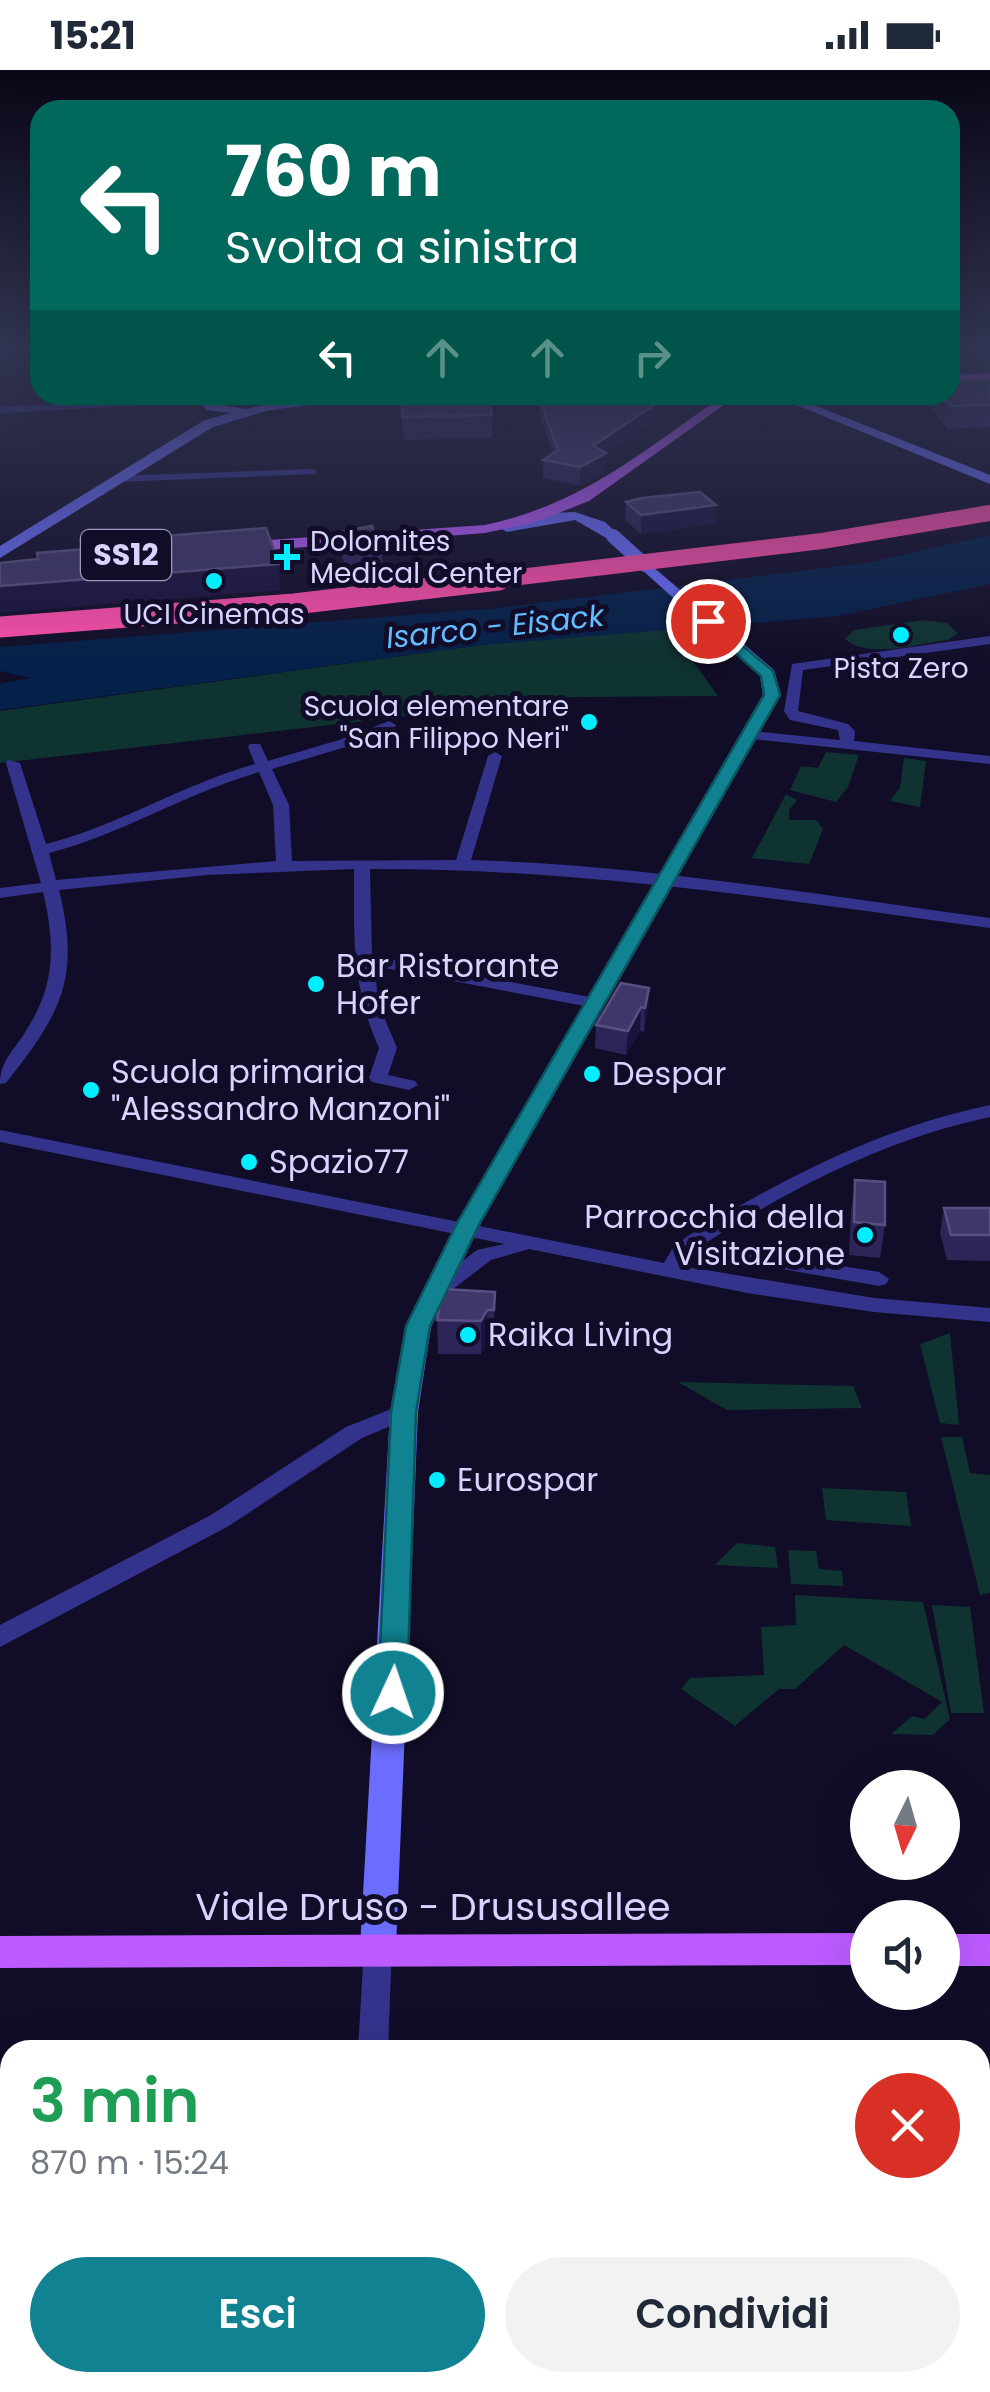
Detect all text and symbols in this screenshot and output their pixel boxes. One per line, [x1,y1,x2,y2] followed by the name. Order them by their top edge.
[50,9,136,62] text: 15:21
[225,122,442,221] text: 760 m
[60,140,190,270] icon: left
[225,216,579,279] text: Svolta a sinistra
[310,330,365,385] icon: left
[415,330,470,385] icon: ahead
[520,330,575,385] icon: ahead
[625,330,680,385] icon: right
[310,522,522,593] place label: Dolomites Medical Center
[81,530,171,580] road number: SS12
[274,544,300,570] marker: Dolomites Medical Center
[203,570,225,592] marker: UCI Cinemas
[666,579,751,664] pin
[384,594,607,659] water label: Isarco - Eisack
[681,594,736,649] icon: arrive
[123,595,305,634] place label: UCI Cinemas
[890,624,912,646] marker: Pista Zero
[833,649,969,688] place label: Pista Zero
[304,687,569,758] place label: Scuola elementare "San Filippo Neri"
[578,711,600,733] marker: Scuola elementare "San Filippo Neri"
[336,943,559,1025] place label: Bar Ristorante Hofer
[305,973,327,995] marker: Bar Ristorante Hofer
[111,1049,450,1131] place label: Scuola primaria "Alessandro Manzoni"
[612,1051,726,1096] place label: Despar
[581,1063,603,1085] marker: Despar
[80,1079,102,1101] marker: Scuola primaria "Alessandro Manzoni"
[269,1139,409,1184] place label: Spazio77
[238,1151,260,1173] marker: Spazio77
[584,1194,845,1276] place label: Parrocchia della Visitazione
[854,1224,876,1246] marker: Parrocchia della Visitazione
[488,1312,673,1357] place label: Raika Living
[457,1324,479,1346] marker: Raika Living
[457,1457,598,1502] place label: Eurospar
[426,1469,448,1491] marker: Eurospar
[341,1641,445,1745] position arrow
[850,1770,960,1880] north arrow
[850,1770,960,2010] map controls
[195,1880,671,1933] street label: Viale Druso - Drususallee
[850,1900,960,2010] button: sound
[30,2059,199,2143] text: 3 min
[855,2073,960,2178] button: close
[30,2140,229,2185] text: 870 m · 15:24
[30,2257,485,2372] button: Esci
[505,2257,960,2372] button: Condividi

